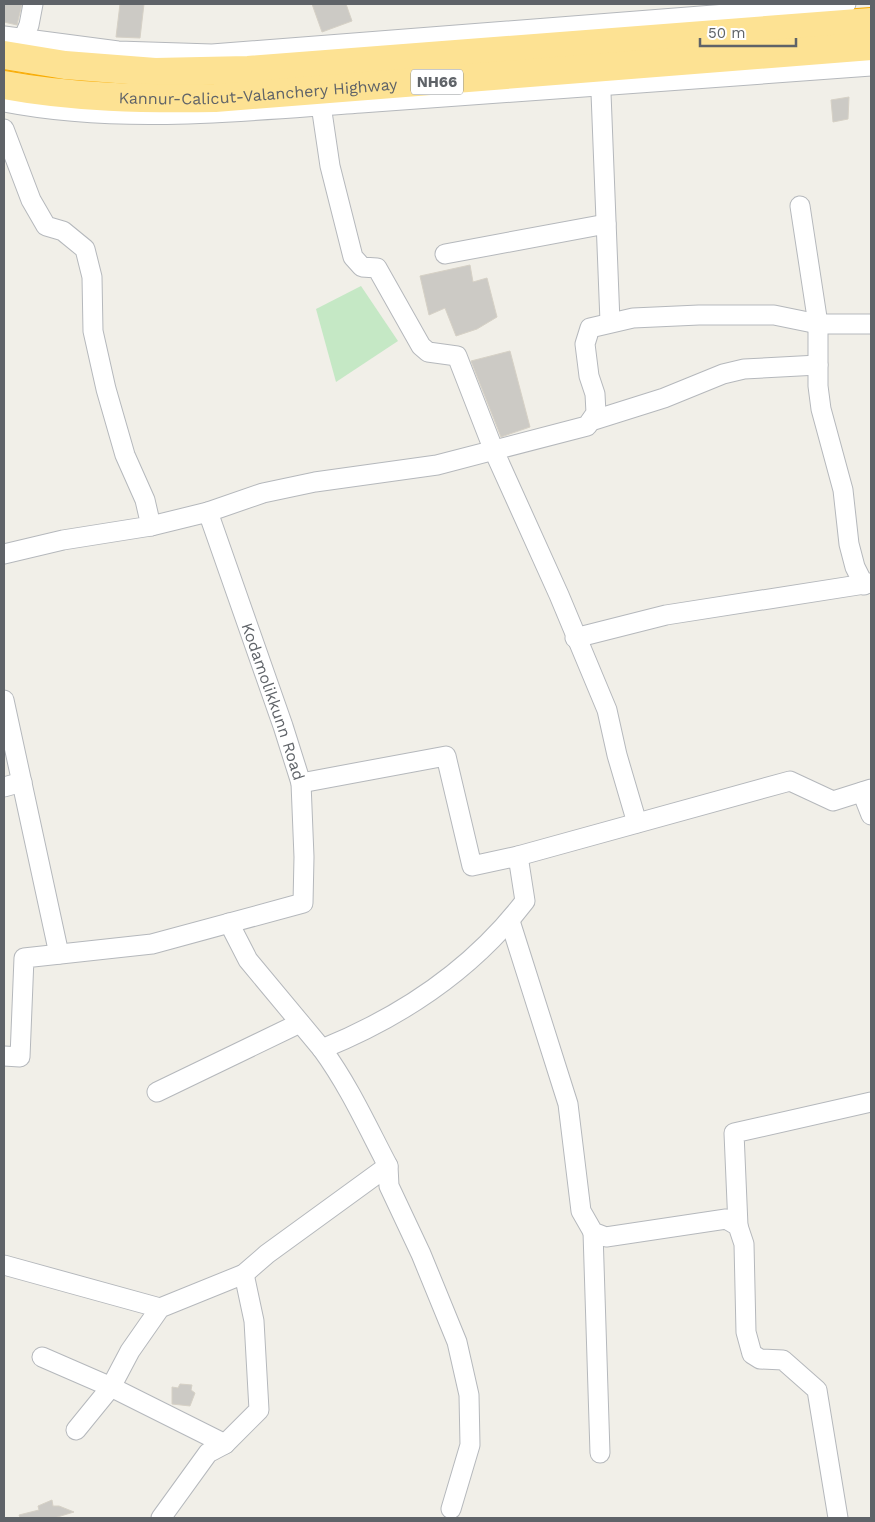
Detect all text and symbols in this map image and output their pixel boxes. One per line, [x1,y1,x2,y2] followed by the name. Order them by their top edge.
[700,15,796,47] scale bar
[708,24,745,42] text: 50 m
[411,70,463,94] road number: NH66
[118,75,399,108] street label: Kannur-Calicut-Valanchery Highway
[238,620,308,782] street label: Kodamolikkunn Road

